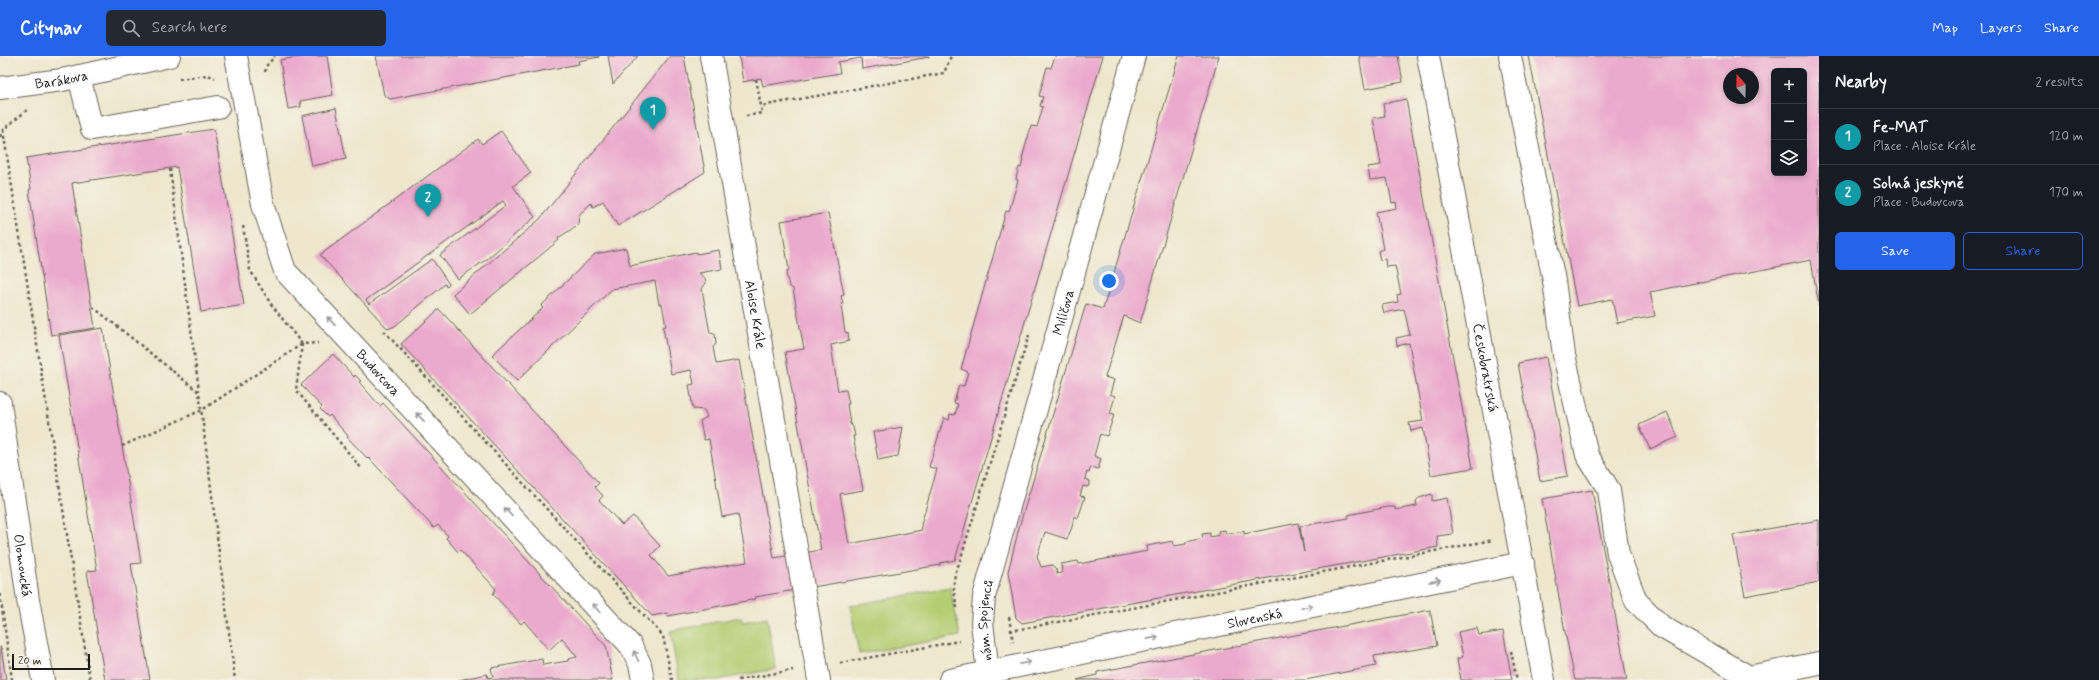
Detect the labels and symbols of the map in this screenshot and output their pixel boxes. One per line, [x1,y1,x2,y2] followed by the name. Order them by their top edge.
[34,66,90,93] street label: Barákova
[1723,68,1759,104] north arrow
[640,97,666,130] pin: 1
[415,184,441,217] pin: 2
[1099,271,1119,291] your location
[740,278,770,350] street label: Aloise Krále
[1049,288,1079,337] street label: Milíčova
[327,316,336,326] one-way arrow
[1468,322,1502,414] street label: Českobratrská
[352,346,404,400] street label: Budovcova
[415,411,424,422] one-way arrow
[503,507,512,517] one-way arrow
[9,533,35,598] street label: Olomoucká
[1428,577,1441,585] one-way arrow
[974,578,998,662] street label: nám. Spojenců
[1301,602,1314,610] one-way arrow
[591,603,601,613] one-way arrow
[1226,604,1284,633] street label: Slovenská
[1146,634,1159,642] one-way arrow
[632,651,639,663] one-way arrow
[12,652,90,671] scale bar
[1018,659,1031,667] one-way arrow

